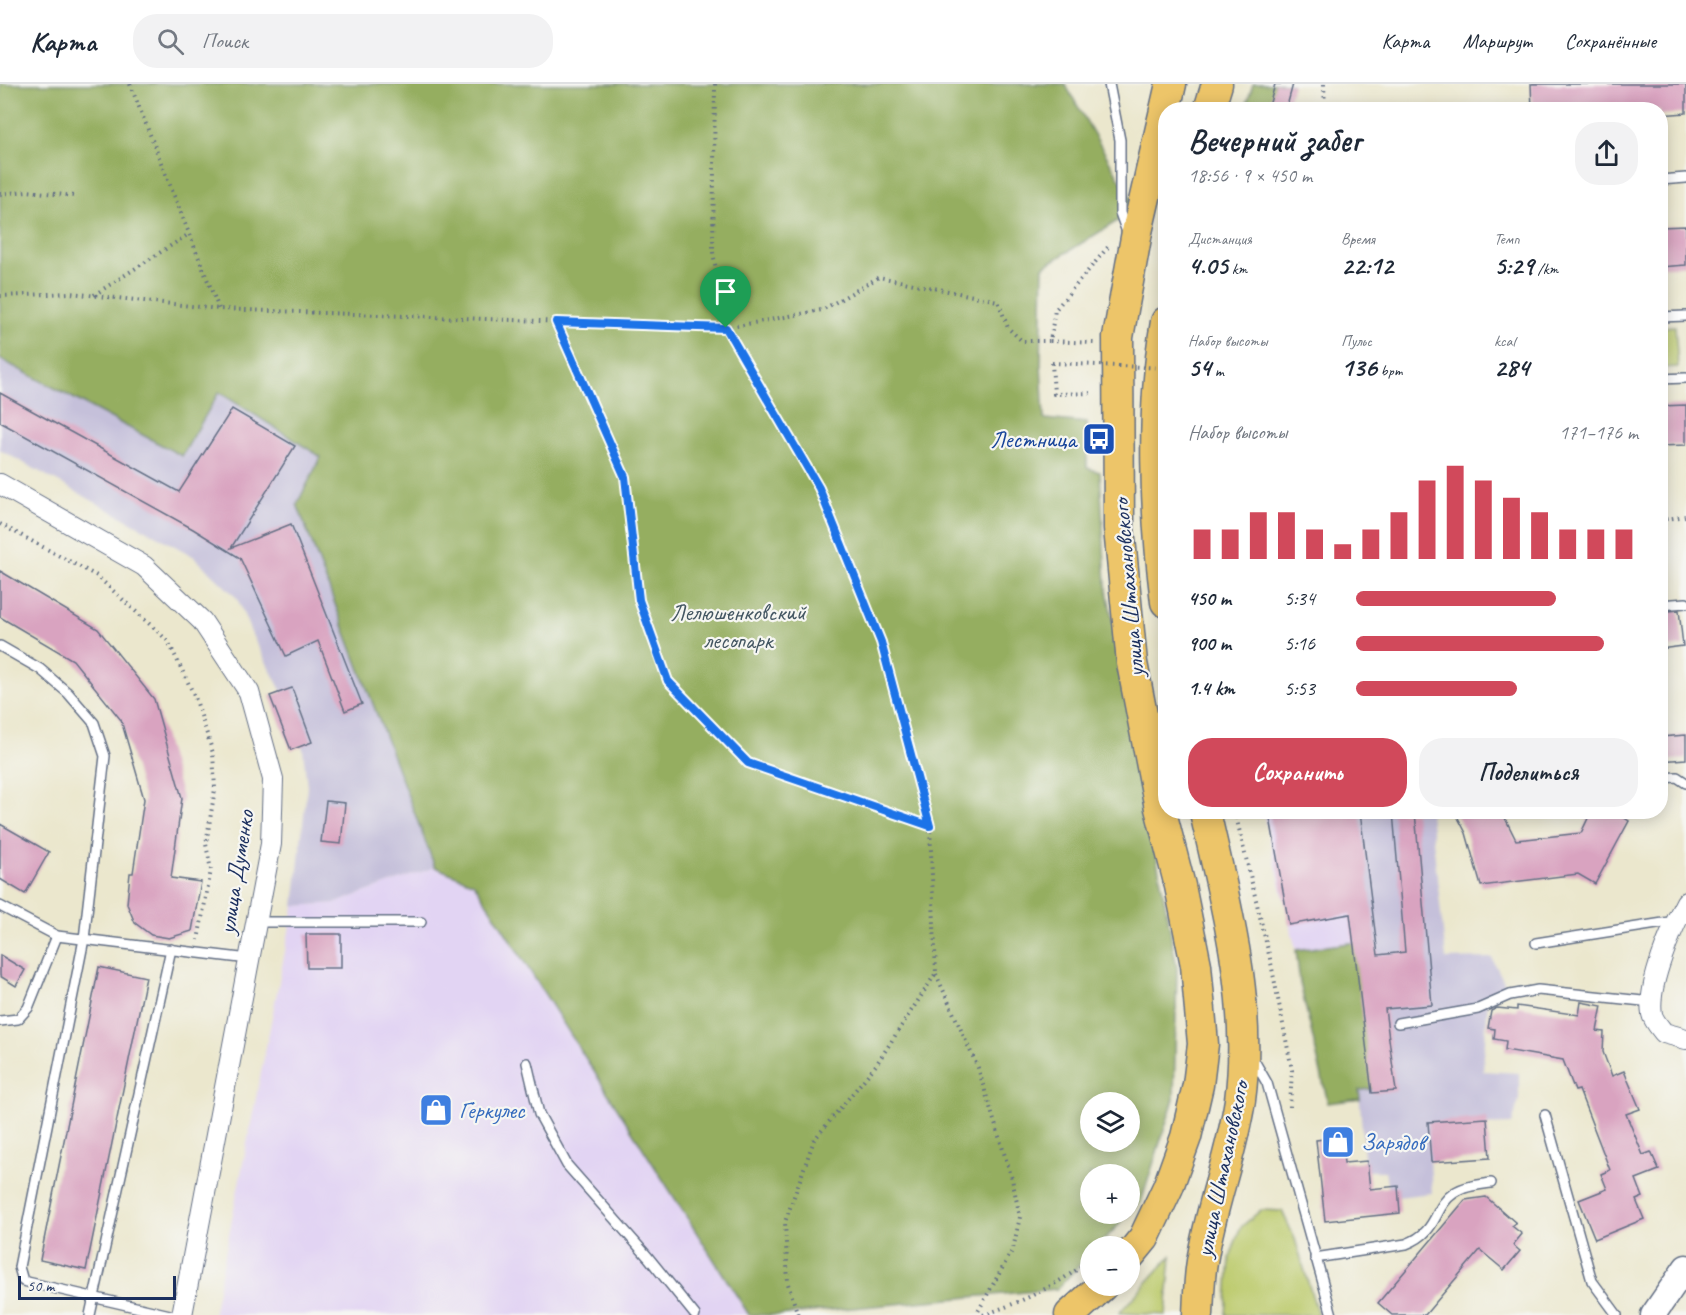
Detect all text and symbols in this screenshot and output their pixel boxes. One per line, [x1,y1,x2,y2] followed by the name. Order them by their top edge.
[133,14,553,68] search box
[30,24,97,59] text: Карта
[154,25,187,58] icon: search
[202,27,248,55] text: Поиск
[1381,28,1430,54] text: Карта
[1463,28,1532,54] text: Маршрут
[1565,28,1656,54] text: Сохранённые
[1188,119,1361,161] text: Вечерний забег
[1575,122,1638,185] button: share
[1188,163,1312,188] text: 18:56 · 9 × 450 m
[1188,229,1252,249] text: Дистанция
[1341,229,1375,249] text: Время
[1494,229,1520,249] text: Темп
[1188,249,1228,282] text: 4.05
[1341,249,1393,282] text: 22:12
[1494,249,1534,282] text: 5:29
[1228,259,1247,279] text: km
[1534,259,1558,279] text: /km
[700,266,751,328] pin
[709,275,742,308] icon: arrive
[1188,331,1267,351] text: Набор высоты
[1341,331,1372,351] text: Пульс
[1494,331,1515,351] text: kcal
[1188,351,1211,384] text: 54
[1341,351,1377,384] text: 136
[1494,351,1529,384] text: 284
[1211,361,1224,381] text: m
[1377,361,1403,381] text: bpm
[1188,420,1287,445] text: Набор высоты
[1559,420,1638,445] text: 171–176 m
[1081,421,1117,457] bus stop icon: Лестница
[991,424,1078,454] place label: Лестница
[1105,495,1151,680] street label: улица Штахановского
[1188,586,1231,611] text: 450 m
[1284,586,1315,611] text: 5:34
[670,597,808,655] park label: Лелюшенковский лесопарк
[1188,631,1231,656] text: 900 m
[1284,631,1315,656] text: 5:16
[1188,676,1235,701] text: 1.4 km
[1284,676,1315,701] text: 5:53
[1188,738,1407,807] button: Сохранить
[1419,738,1638,807] button: Поделиться
[211,806,261,938] street label: улица Думенко
[1188,1076,1256,1262] street label: улица Штахановского
[418,1092,454,1128] shop icon: Геркулес
[1080,1092,1140,1296] map controls
[1080,1092,1140,1152] button: layers
[459,1095,526,1125] place label: Геркулес
[1320,1124,1356,1160] shop icon: Зарядов
[1361,1127,1429,1157] place label: Зарядов
[1080,1164,1140,1224] button: +
[1080,1236,1140,1296] button: −
[18,1273,176,1300] scale bar
[27,1276,54,1296] text: 50 m

